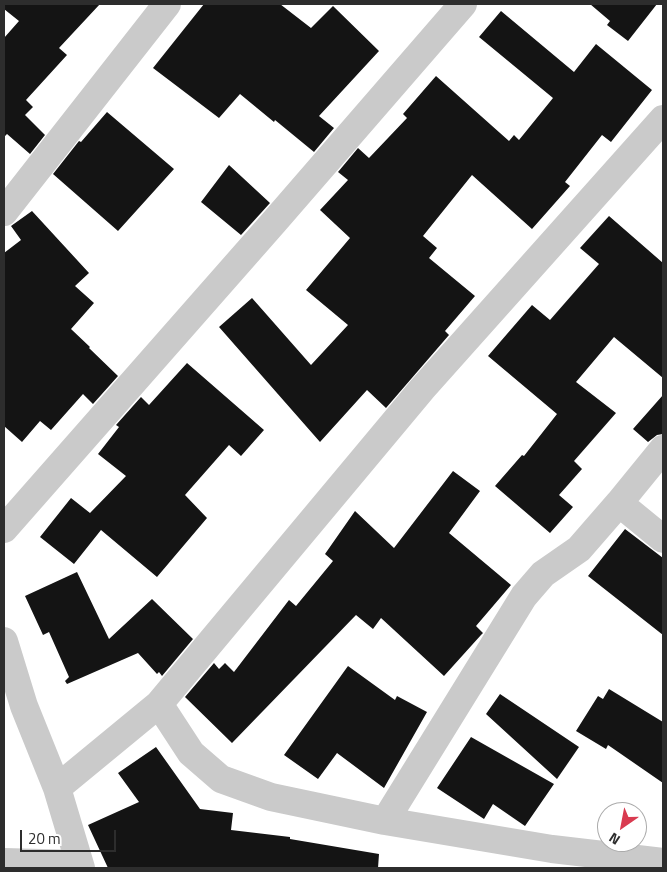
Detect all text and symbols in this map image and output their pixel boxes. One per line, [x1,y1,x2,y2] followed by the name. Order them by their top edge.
[597,802,647,852] north arrow
[22,820,119,852] scale bar
[28,827,61,850] text: 20 m
[604,828,624,851] text: N

